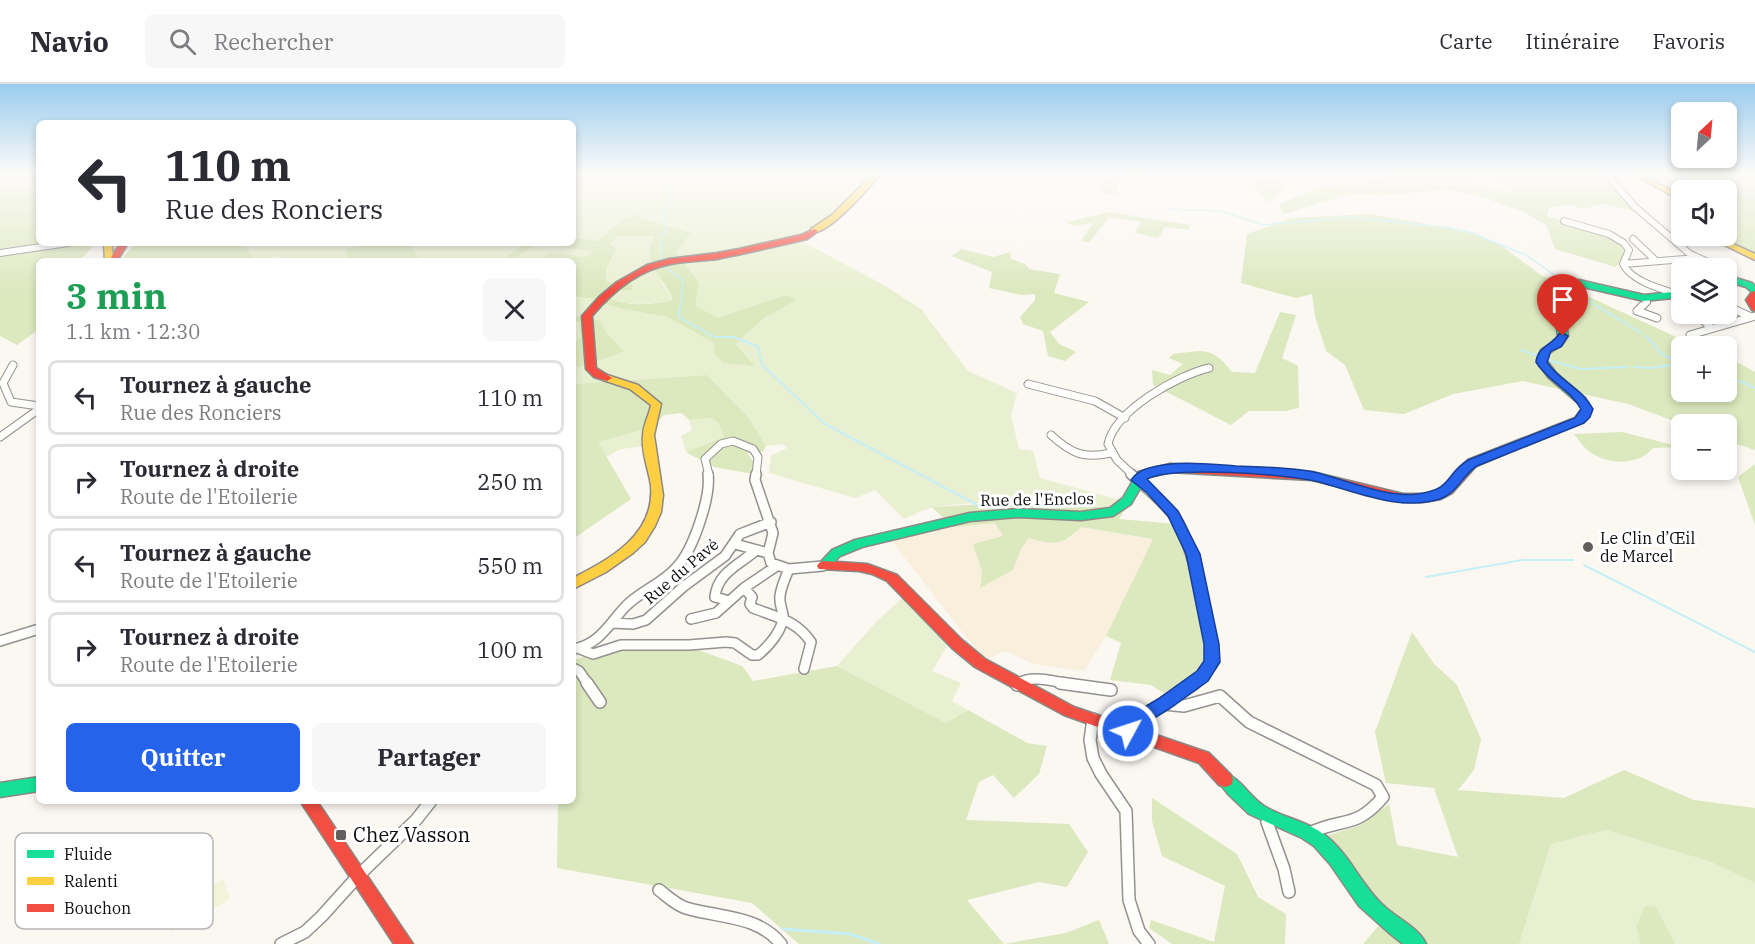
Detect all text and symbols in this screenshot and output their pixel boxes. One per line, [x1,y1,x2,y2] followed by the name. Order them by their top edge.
[145,14,565,68] search box
[30,23,109,60] text: Navio
[166,25,199,58] icon: search
[214,27,333,56] text: Rechercher
[1439,27,1493,55] text: Carte
[1526,27,1619,55] text: Itinéraire
[1652,27,1725,55] text: Favoris
[1671,102,1737,168] north arrow
[1671,102,1737,480] map controls
[165,138,291,193] text: 110 m
[66,144,144,222] icon: left
[1671,180,1737,246] button: sound
[165,191,383,226] text: Rue des Ronciers
[1671,258,1737,324] button: layers
[66,272,167,319] text: 3 min
[1537,274,1588,336] pin
[483,278,546,341] button: close
[1546,283,1579,316] icon: arrive
[66,318,200,345] text: 1.1 km · 12:30
[1671,336,1737,402] button: +
[120,370,311,399] text: Tournez à gauche
[69,381,102,414] icon: left
[477,383,543,412] text: 110 m
[120,399,282,426] text: Rue des Ronciers
[1671,414,1737,480] button: −
[120,454,299,483] text: Tournez à droite
[69,465,102,498] icon: right
[477,467,543,496] text: 250 m
[120,483,298,510] text: Route de l'Etoilerie
[980,488,1094,510] street label: Rue de l'Enclos
[1600,528,1695,566] place label: Le Clin d’Œil de Marcel
[640,534,722,608] street label: Rue du Pavé
[120,538,311,567] text: Tournez à gauche
[1581,540,1595,554] marker: Le Clin d’Œil de Marcel
[69,549,102,582] icon: left
[477,551,543,580] text: 550 m
[120,567,298,594] text: Route de l'Etoilerie
[120,622,299,651] text: Tournez à droite
[69,633,102,666] icon: right
[477,635,543,664] text: 100 m
[120,651,298,678] text: Route de l'Etoilerie
[1096,699,1160,763] position arrow
[66,723,300,792] button: Quitter
[312,723,546,792] button: Partager
[353,821,470,848] place label: Chez Vasson
[334,828,348,842] marker: Chez Vasson
[15,833,213,929] legend
[64,844,112,864] text: Fluide
[64,871,118,891] text: Ralenti
[64,898,131,918] text: Bouchon

